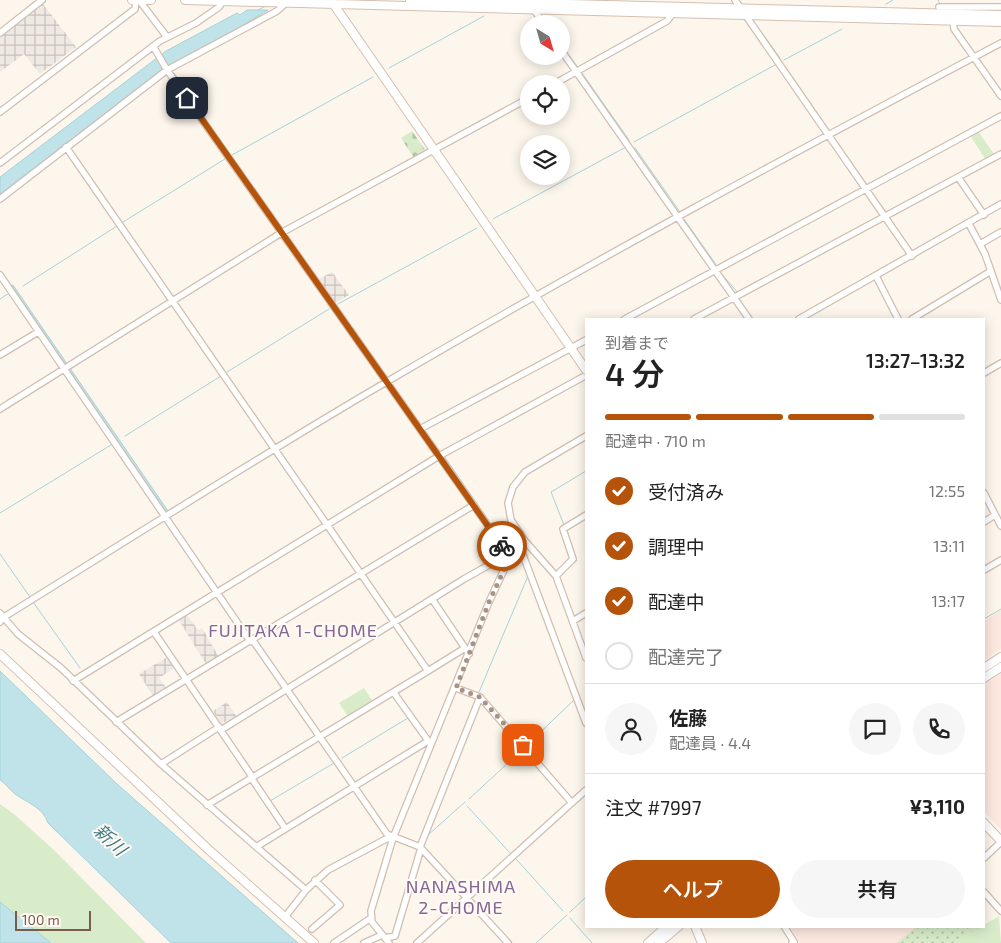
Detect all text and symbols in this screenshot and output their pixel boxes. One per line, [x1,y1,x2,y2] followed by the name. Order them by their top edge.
[520,15,570,65] north arrow
[520,15,570,185] map controls
[520,75,570,125] button: locate
[166,77,208,119] pin
[173,84,201,112] icon: home
[520,135,570,185] button: layers
[605,333,669,352] text: 到着まで
[866,349,965,372] text: 13:27–13:32
[605,354,664,392] text: 4 分
[605,431,706,450] text: 配達中 · 710 m
[605,477,633,505] icon: check
[648,480,724,503] text: 受付済み
[929,481,965,500] text: 12:55
[477,521,527,571] courier
[488,532,516,560] icon: bike
[605,532,633,560] icon: check
[648,535,705,558] text: 調理中
[933,536,965,555] text: 13:11
[605,587,633,615] icon: check
[648,590,705,613] text: 配達中
[931,591,965,610] text: 13:17
[208,619,378,641] district label: FUJITAKA 1-CHOME
[648,645,724,668] text: 配達完了
[605,703,657,755] button: person
[849,703,901,755] button: chat
[913,703,965,755] button: phone
[669,706,707,729] text: 佐藤
[502,724,544,766] pin
[509,731,537,759] icon: bag
[669,733,751,752] text: 配達員 · 4.4
[909,795,965,818] text: ¥3,110
[605,796,701,819] text: 注文 #7997
[90,819,133,861] water label: 新川
[605,860,780,918] button: ヘルプ
[790,860,965,918] button: 共有
[406,875,516,918] district label: NANASHIMA 2-CHOME
[15,908,91,931] scale bar
[22,911,60,928] text: 100 m

